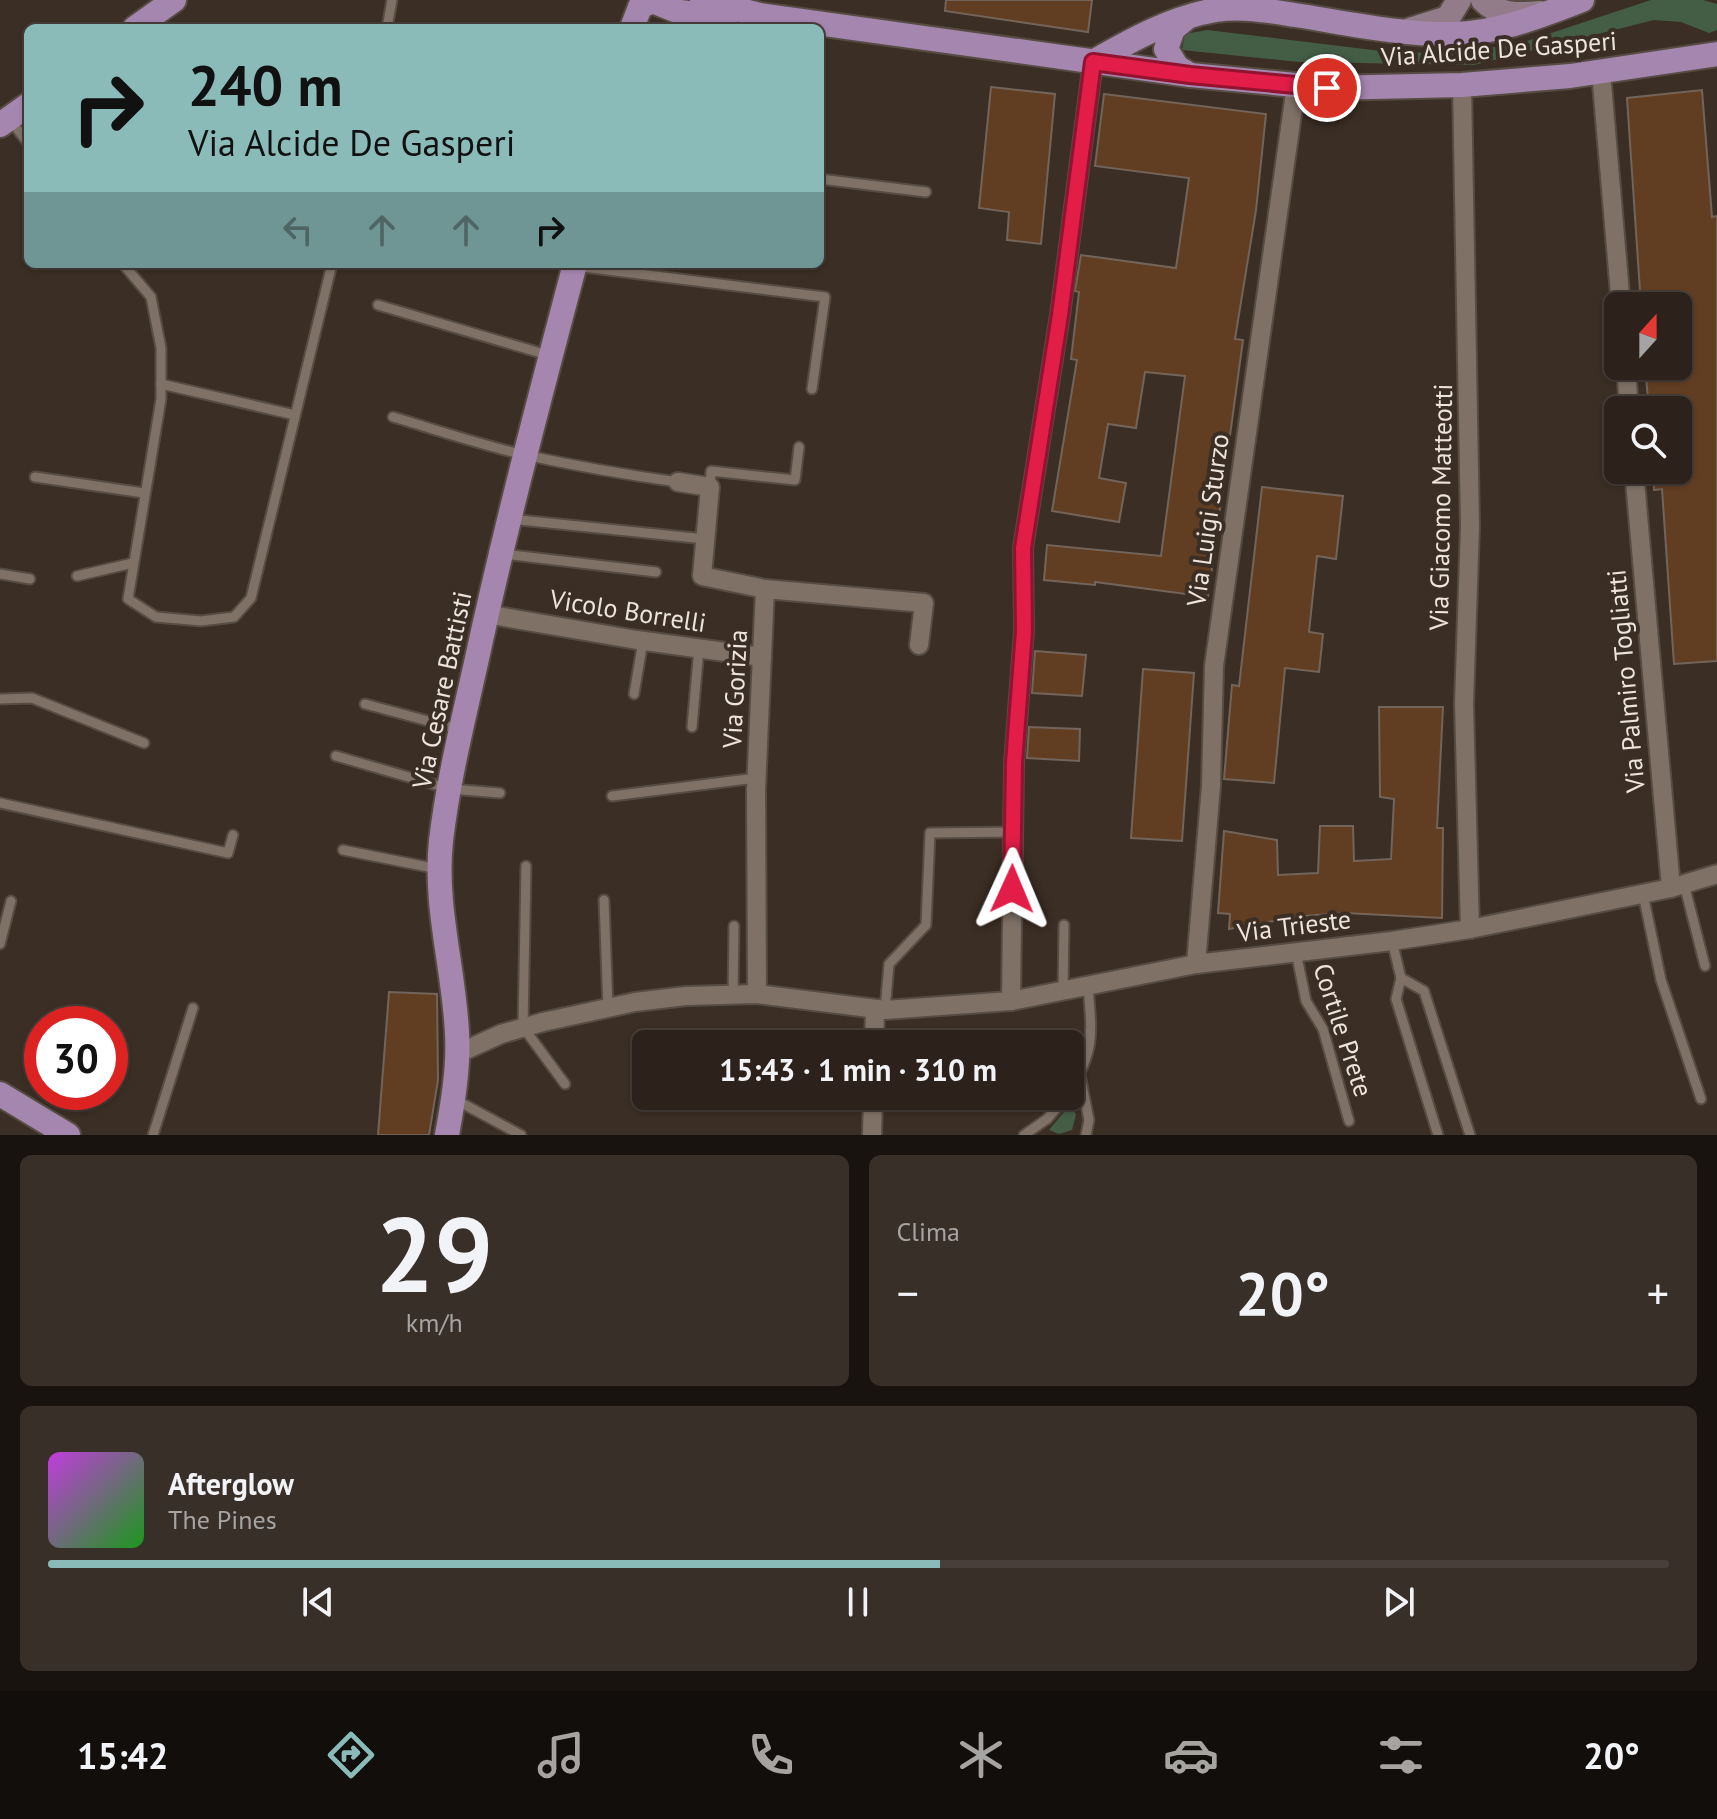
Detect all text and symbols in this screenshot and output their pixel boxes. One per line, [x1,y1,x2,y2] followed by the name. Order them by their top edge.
[1379,24,1618,73] street label: Via Alcide De Gasperi
[188,49,343,121] text: 240 m
[1293,54,1361,122] pin
[56,56,160,160] icon: right
[1305,66,1349,110] icon: arrive
[188,119,515,166] text: Via Alcide De Gasperi
[276,208,320,252] icon: left
[360,208,404,252] icon: ahead
[444,208,488,252] icon: ahead
[528,208,572,252] icon: right
[1604,292,1692,380] north arrow
[1604,292,1692,484] map controls
[1422,383,1459,632] street label: Via Giacomo Matteotti
[1604,396,1692,484] button: search
[1179,431,1236,609] street label: Via Luigi Sturzo
[1599,568,1652,795] street label: Via Palmiro Togliatti
[547,582,708,639] street label: Vicolo Borrelli
[404,588,479,793] street label: Via Cesare Battisti
[715,629,754,750] street label: Via Gorizia
[970,847,1054,931] position arrow
[1234,902,1353,949] street label: Via Trieste
[1306,959,1381,1101] street label: Cortile Prete
[24,1006,128,1110] speed limit sign: 30
[719,1050,997,1089] text: 15:43 · 1 min · 310 m
[375,1186,493,1321] text: 29
[897,1215,960,1248] text: Clima
[1236,1254,1330,1332] text: 20°
[897,1264,919,1321] text: −
[1647,1264,1669,1321] text: +
[406,1306,463,1339] text: km/h
[168,1464,294,1503] text: Afterglow
[168,1503,277,1536] text: The Pines
[296,1580,340,1624] icon: previous
[836,1580,880,1624] icon: pause
[1377,1580,1421,1624] icon: next
[323,1727,379,1783] icon: directions
[533,1727,589,1783] icon: music
[743,1727,799,1783] icon: phone
[953,1727,1009,1783] icon: climate
[1163,1727,1219,1783] icon: car
[1373,1727,1429,1783] icon: filters
[77,1732,168,1779] text: 15:42
[1583,1732,1640,1779] text: 20°

